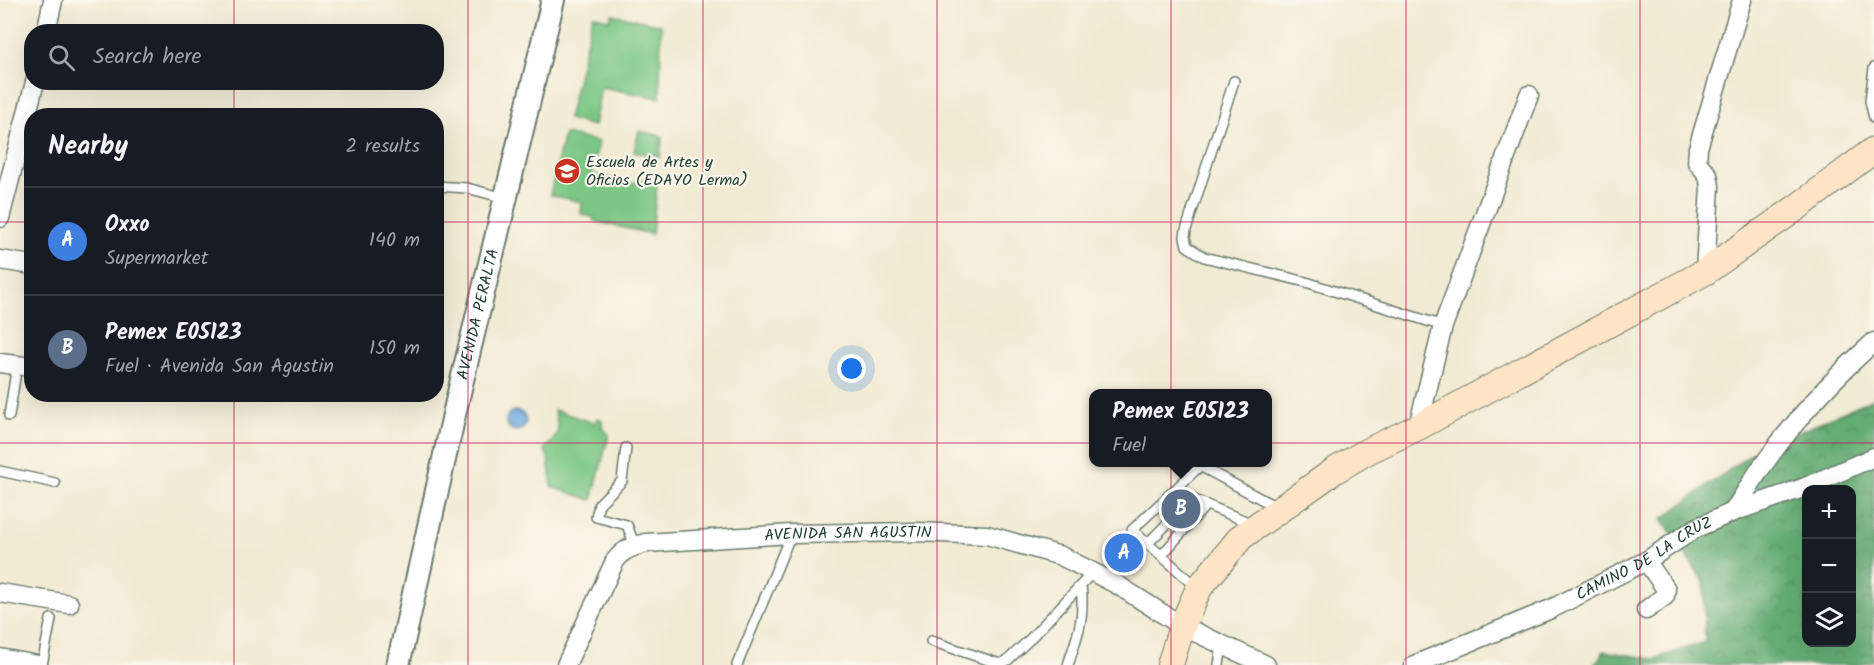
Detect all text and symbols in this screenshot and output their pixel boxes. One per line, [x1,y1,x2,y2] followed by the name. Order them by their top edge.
[24,24,444,90] search box
[93,40,201,75] text: Search here
[45,41,78,74] icon: search
[48,126,128,168] text: Nearby
[345,131,420,163] text: 2 results
[586,150,748,193] place label: Escuela de Artes y Oficios (EDAYO Lerma)
[552,156,582,186] school or university icon: Escuela de Artes y Oficios (EDAYO Lerma)
[105,208,150,243] text: Oxxo
[61,225,74,257] text: A
[369,225,420,257] text: 140 m
[105,243,208,275] text: Supermarket
[450,246,506,382] street label: AVENIDA PERALTA
[105,316,242,351] text: Pemex E05123
[61,333,74,365] text: B
[369,333,420,365] text: 150 m
[105,351,334,383] text: Fuel · Avenida San Agustin
[837,354,866,383] your location
[1089,389,1272,467] popup
[1112,395,1249,430] text: Pemex E05123
[1112,430,1146,462] text: Fuel
[1802,485,1856,647] map controls
[1802,485,1856,539] button: +
[1162,486,1200,532] pin: B
[1571,510,1716,607] street label: CAMINO DE LA CRUZ
[764,519,932,548] street label: AVENIDA SAN AGUSTIN
[1104,530,1144,576] pin: A
[1802,539,1856,593] button: −
[1802,593,1856,647] button: layers

